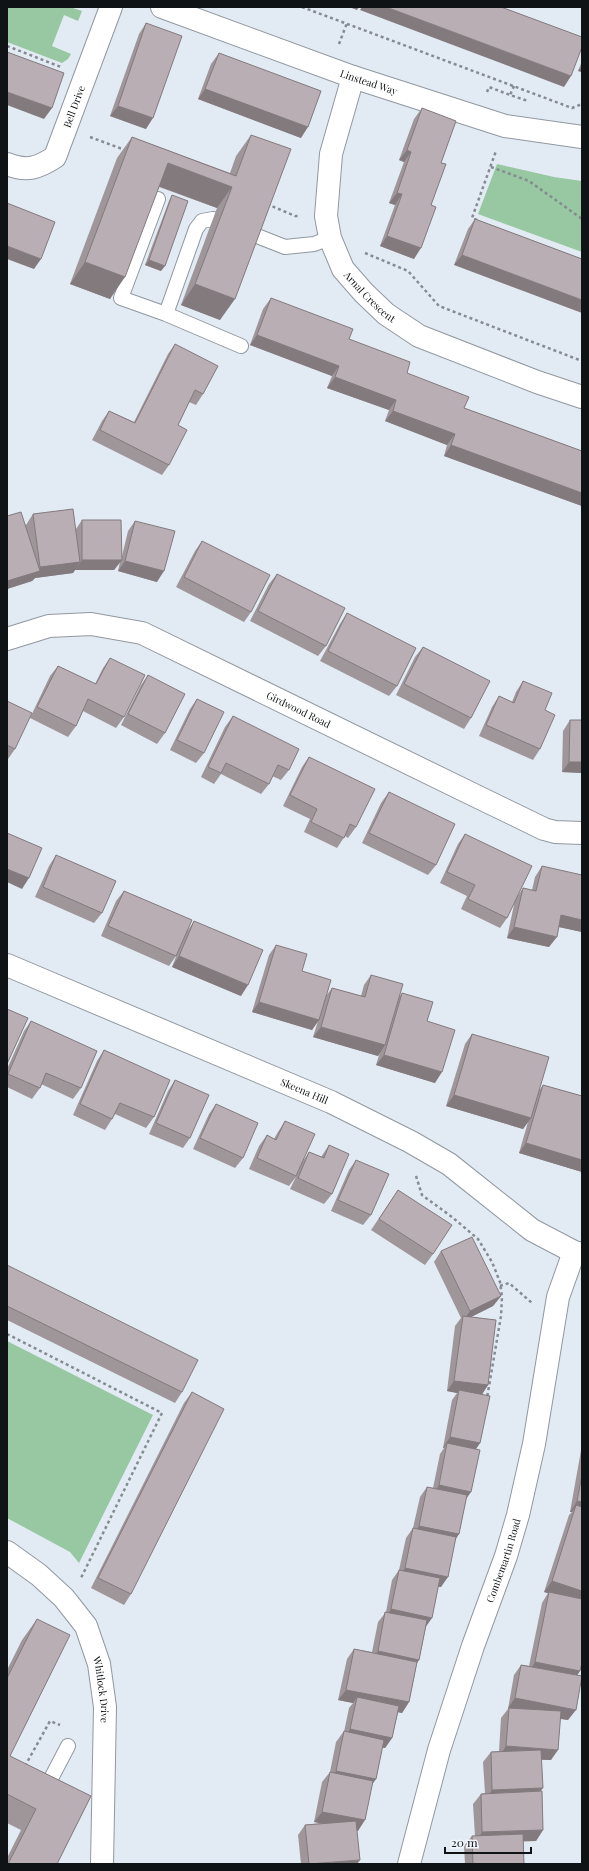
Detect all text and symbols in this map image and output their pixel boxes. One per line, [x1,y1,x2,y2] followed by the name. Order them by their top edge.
[338,66,399,98] street label: Linstead Way
[60,83,88,130] street label: Bell Drive
[340,267,399,326] street label: Arnal Crescent
[264,688,333,731] street label: Girdwood Road
[279,1075,331,1107] street label: Skeena Hill
[482,1517,524,1605] street label: Combemartin Road
[90,1654,112,1723] street label: Whitlock Drive
[445,1829,531,1855] scale bar
[451,1834,478,1850] text: 20 m

